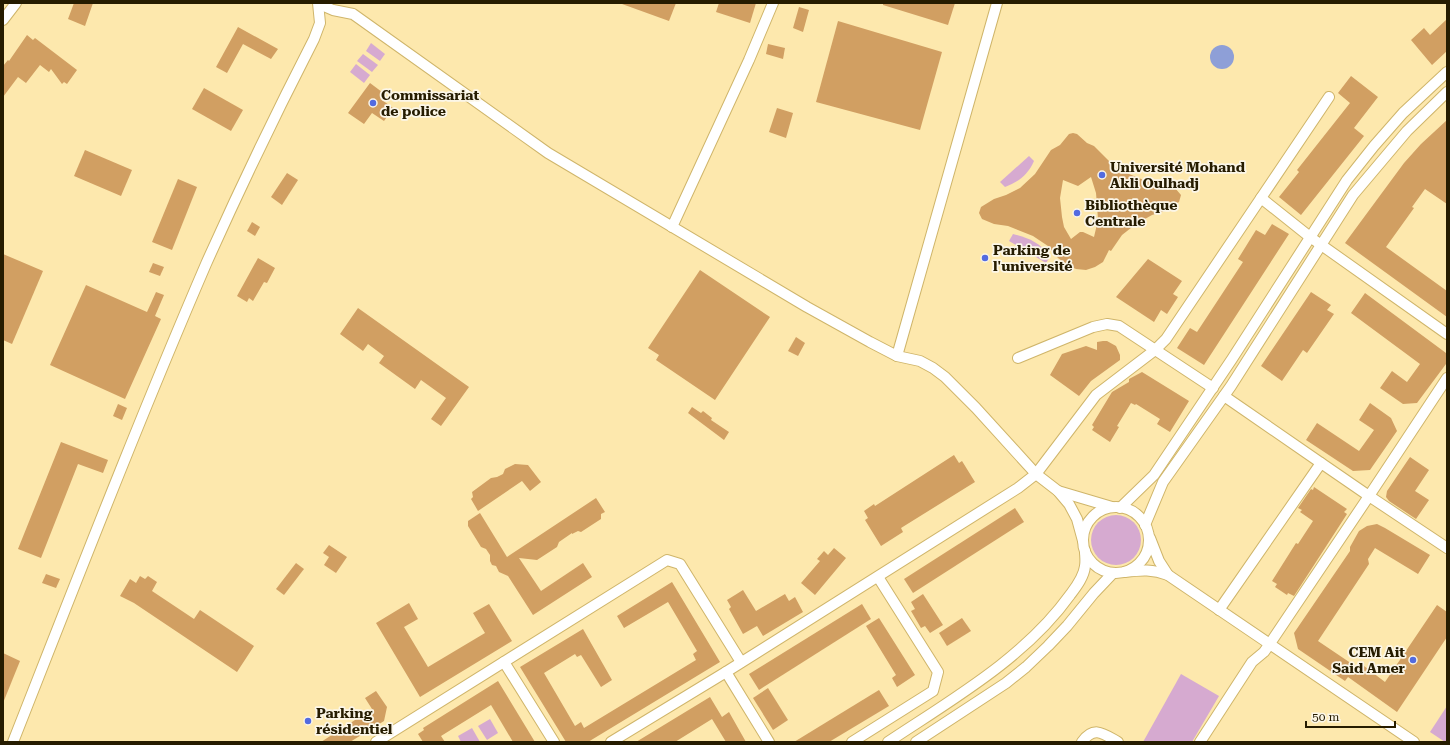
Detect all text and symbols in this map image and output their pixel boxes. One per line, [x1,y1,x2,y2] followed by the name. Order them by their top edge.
[381,87,479,119] place label: Commissariat de police
[368,98,378,108] marker: Commissariat de police
[1110,159,1246,191] place label: Université Mohand Akli Oulhadj
[1097,170,1107,180] marker: Université Mohand Akli Oulhadj
[1085,197,1177,229] place label: Bibliothèque Centrale
[1072,208,1082,218] marker: Bibliothèque Centrale
[993,242,1073,274] place label: Parking de l'université
[980,253,990,263] marker: Parking de l'université
[1332,644,1406,676] place label: CEM Ait Said Amer
[1408,655,1418,665] marker: CEM Ait Said Amer
[1306,703,1395,729] scale bar
[316,705,393,737] place label: Parking résidentiel
[1312,710,1339,724] text: 50 m
[303,716,313,726] marker: Parking résidentiel

